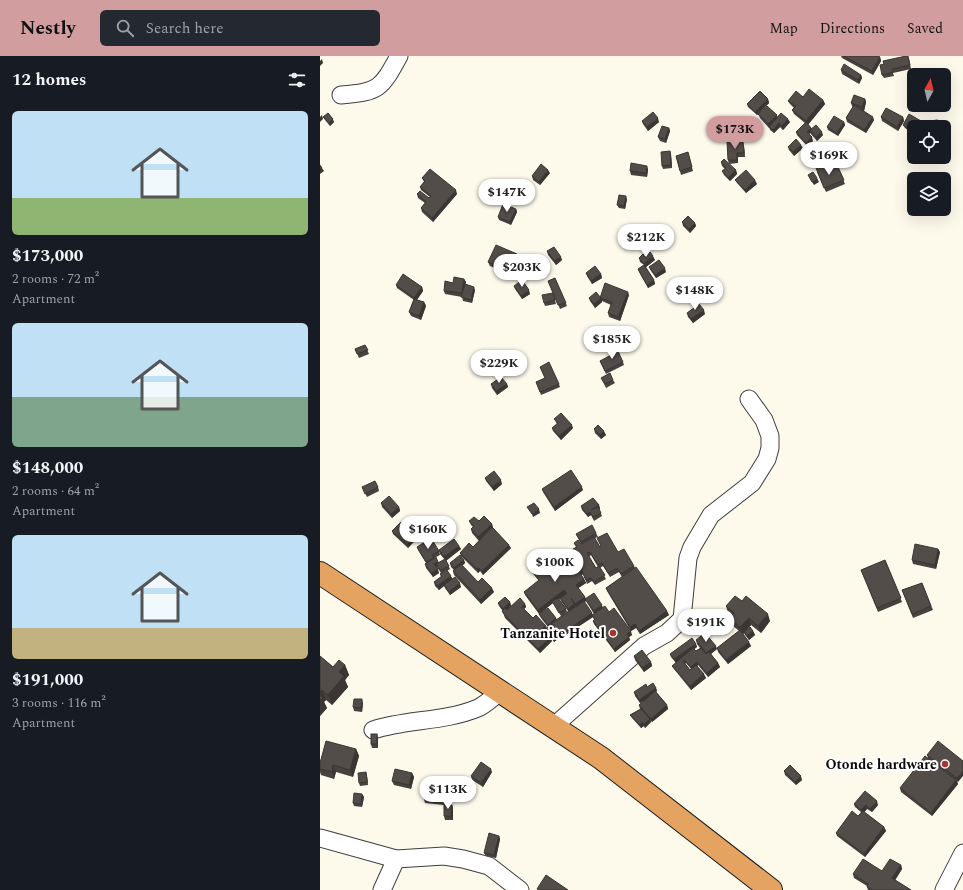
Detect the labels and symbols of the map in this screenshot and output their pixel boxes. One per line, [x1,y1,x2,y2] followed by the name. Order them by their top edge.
[907,68,951,112] north arrow
[707,116,763,150] pin: $173K
[801,142,857,176] pin: $169K
[479,179,535,213] pin: $147K
[618,224,674,258] pin: $212K
[494,254,550,288] pin: $203K
[667,277,723,311] pin: $148K
[584,326,640,360] pin: $185K
[471,350,527,384] pin: $229K
[400,516,456,550] pin: $160K
[527,549,583,583] pin: $100K
[678,609,734,643] pin: $191K
[500,623,605,644] place label: Tanzanite Hotel
[608,628,618,638] marker: Tanzanite Hotel
[825,754,937,775] place label: Otonde hardware
[940,759,950,769] marker: Otonde hardware
[420,776,476,810] pin: $113K

